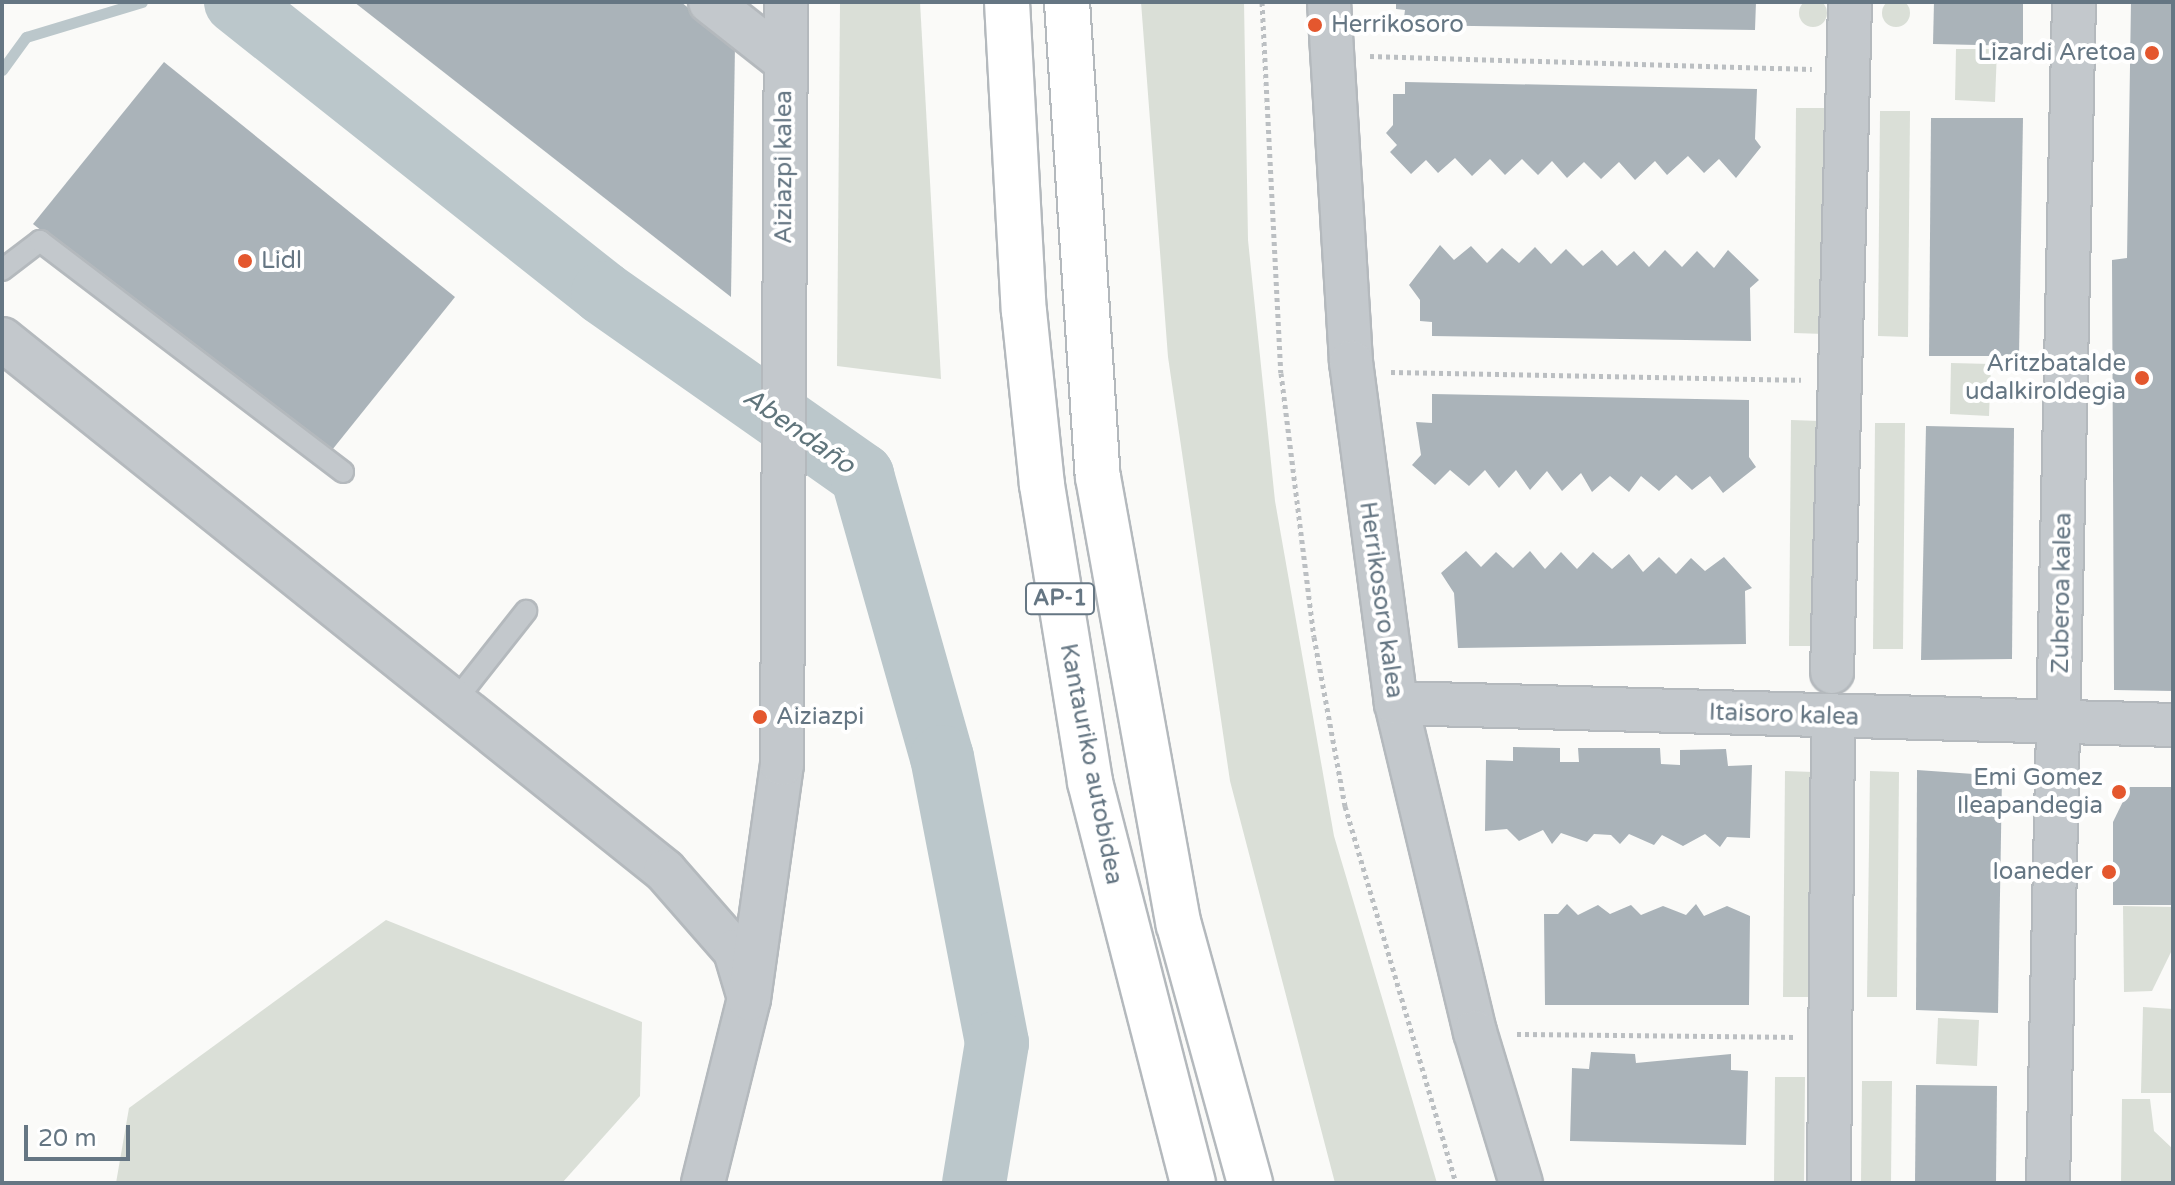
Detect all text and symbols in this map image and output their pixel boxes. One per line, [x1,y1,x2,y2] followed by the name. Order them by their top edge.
[1331,11,1464,39] place label: Herrikosoro
[1306,16,1324,34] marker: Herrikosoro
[1977,39,2136,67] place label: Lizardi Aretoa
[2143,44,2161,62] marker: Lizardi Aretoa
[770,90,798,244] street label: Aiziazpi kalea
[261,247,302,275] place label: Lidl
[236,252,254,270] marker: Lidl
[1965,350,2126,406] place label: Aritzbatalde udalkiroldegia
[2133,369,2151,387] marker: Aritzbatalde udalkiroldegia
[737,381,861,481] water label: Abendaño
[1353,500,1409,700] street label: Herrikosoro kalea
[2046,512,2078,674] street label: Zuberoa kalea
[1024,581,1096,617] road number: AP-1
[1054,641,1128,887] street label: Kantauriko autobidea
[1708,698,1860,732] street label: Itaisoro kalea
[776,703,864,731] place label: Aiziazpi
[751,708,769,726] marker: Aiziazpi
[1957,764,2103,820] place label: Emi Gomez Ileapandegia
[2110,783,2128,801] marker: Emi Gomez Ileapandegia
[1992,858,2093,886] place label: Ioaneder
[2100,863,2118,881] marker: Ioaneder
[28,1109,134,1159] scale bar
[38,1124,96,1153] text: 20 m

